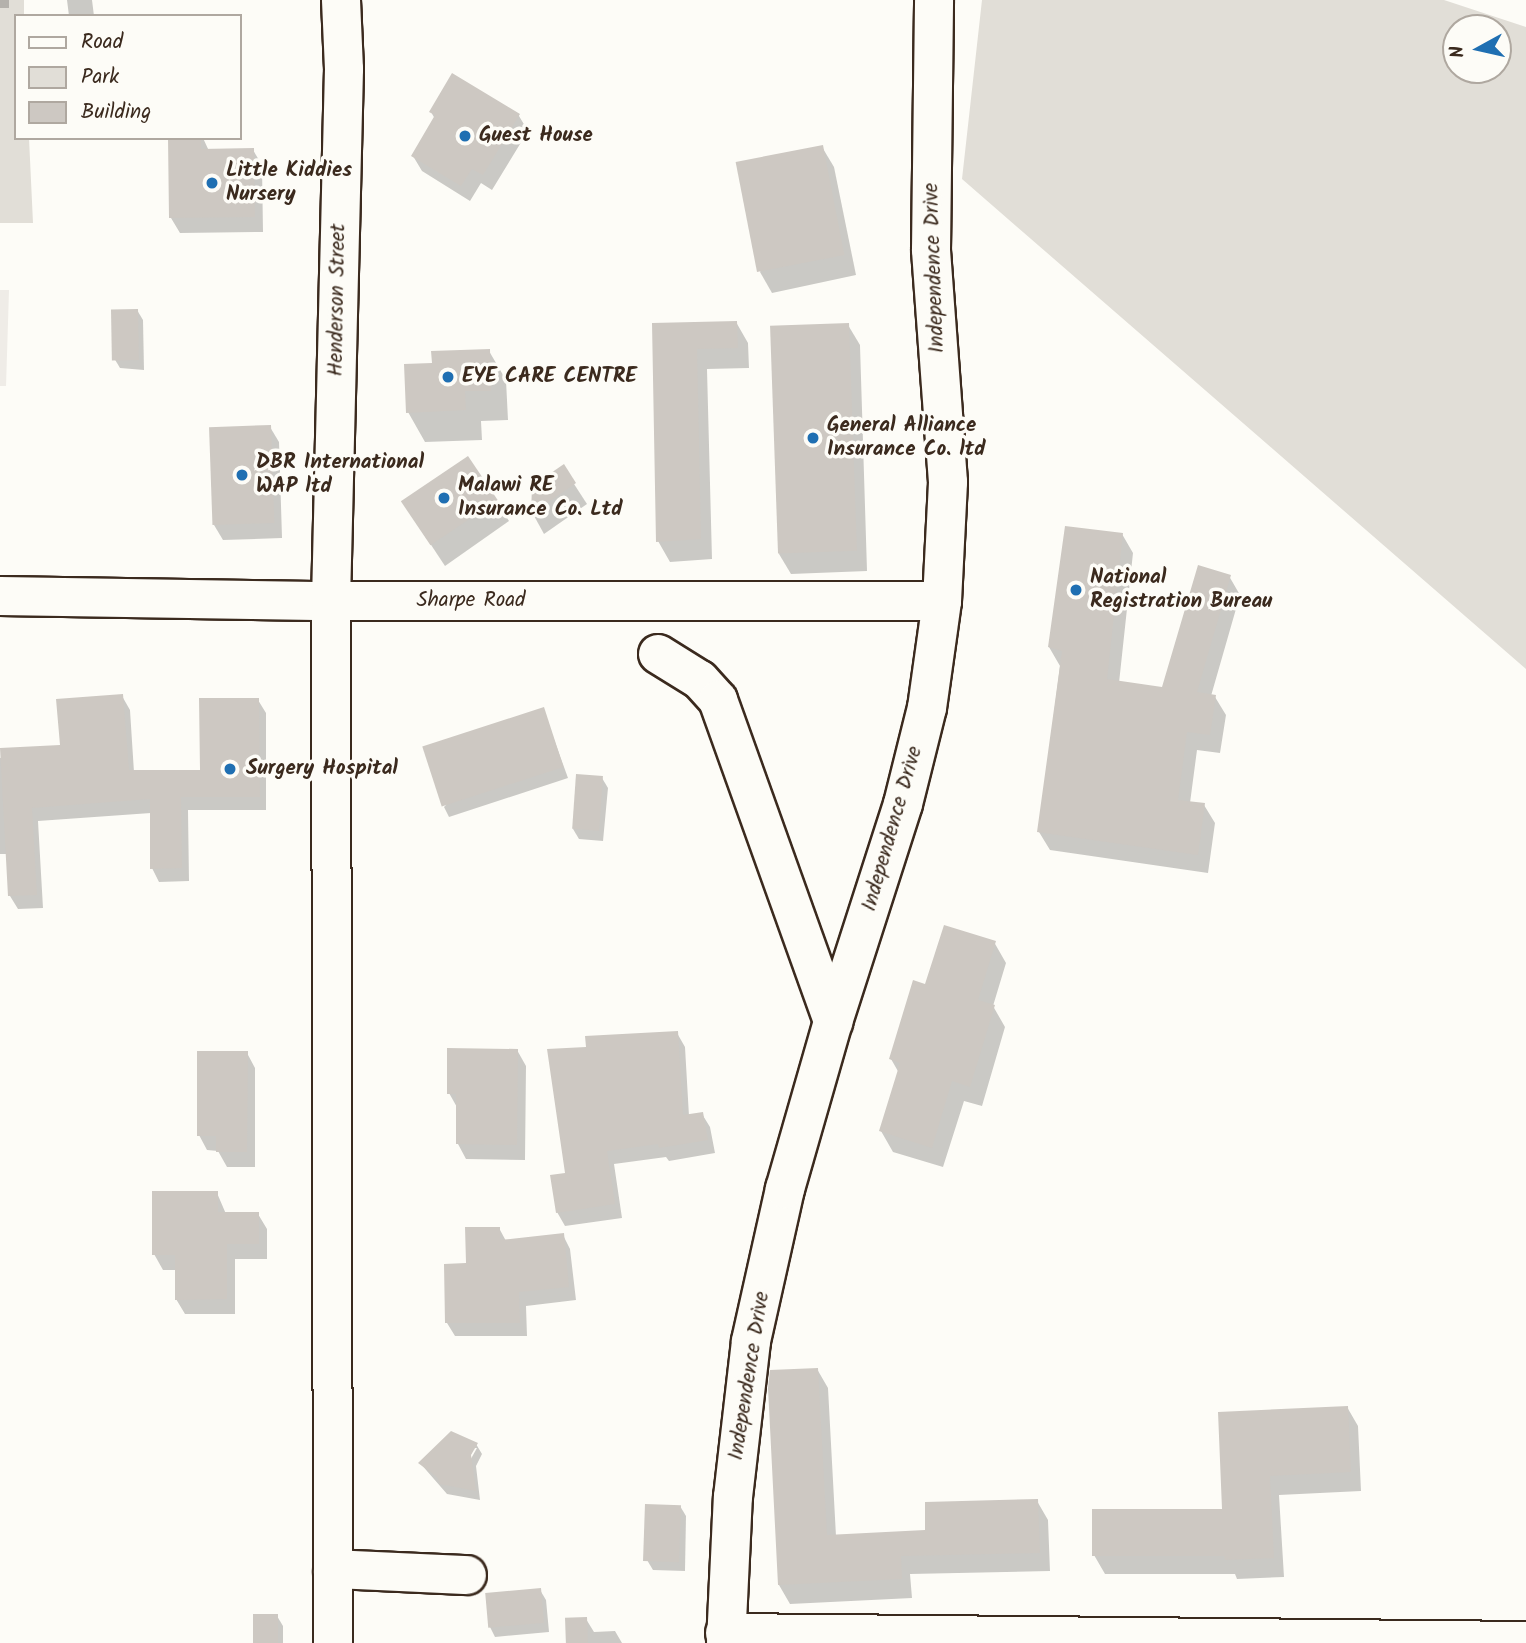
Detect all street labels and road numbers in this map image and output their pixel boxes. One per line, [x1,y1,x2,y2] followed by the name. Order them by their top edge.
[919,182,951,354] street label: Independence Drive
[324,223,352,377] street label: Henderson Street
[416,588,526,614] street label: Sharpe Road
[857,744,929,914] street label: Independence Drive
[724,1290,776,1462] street label: Independence Drive

